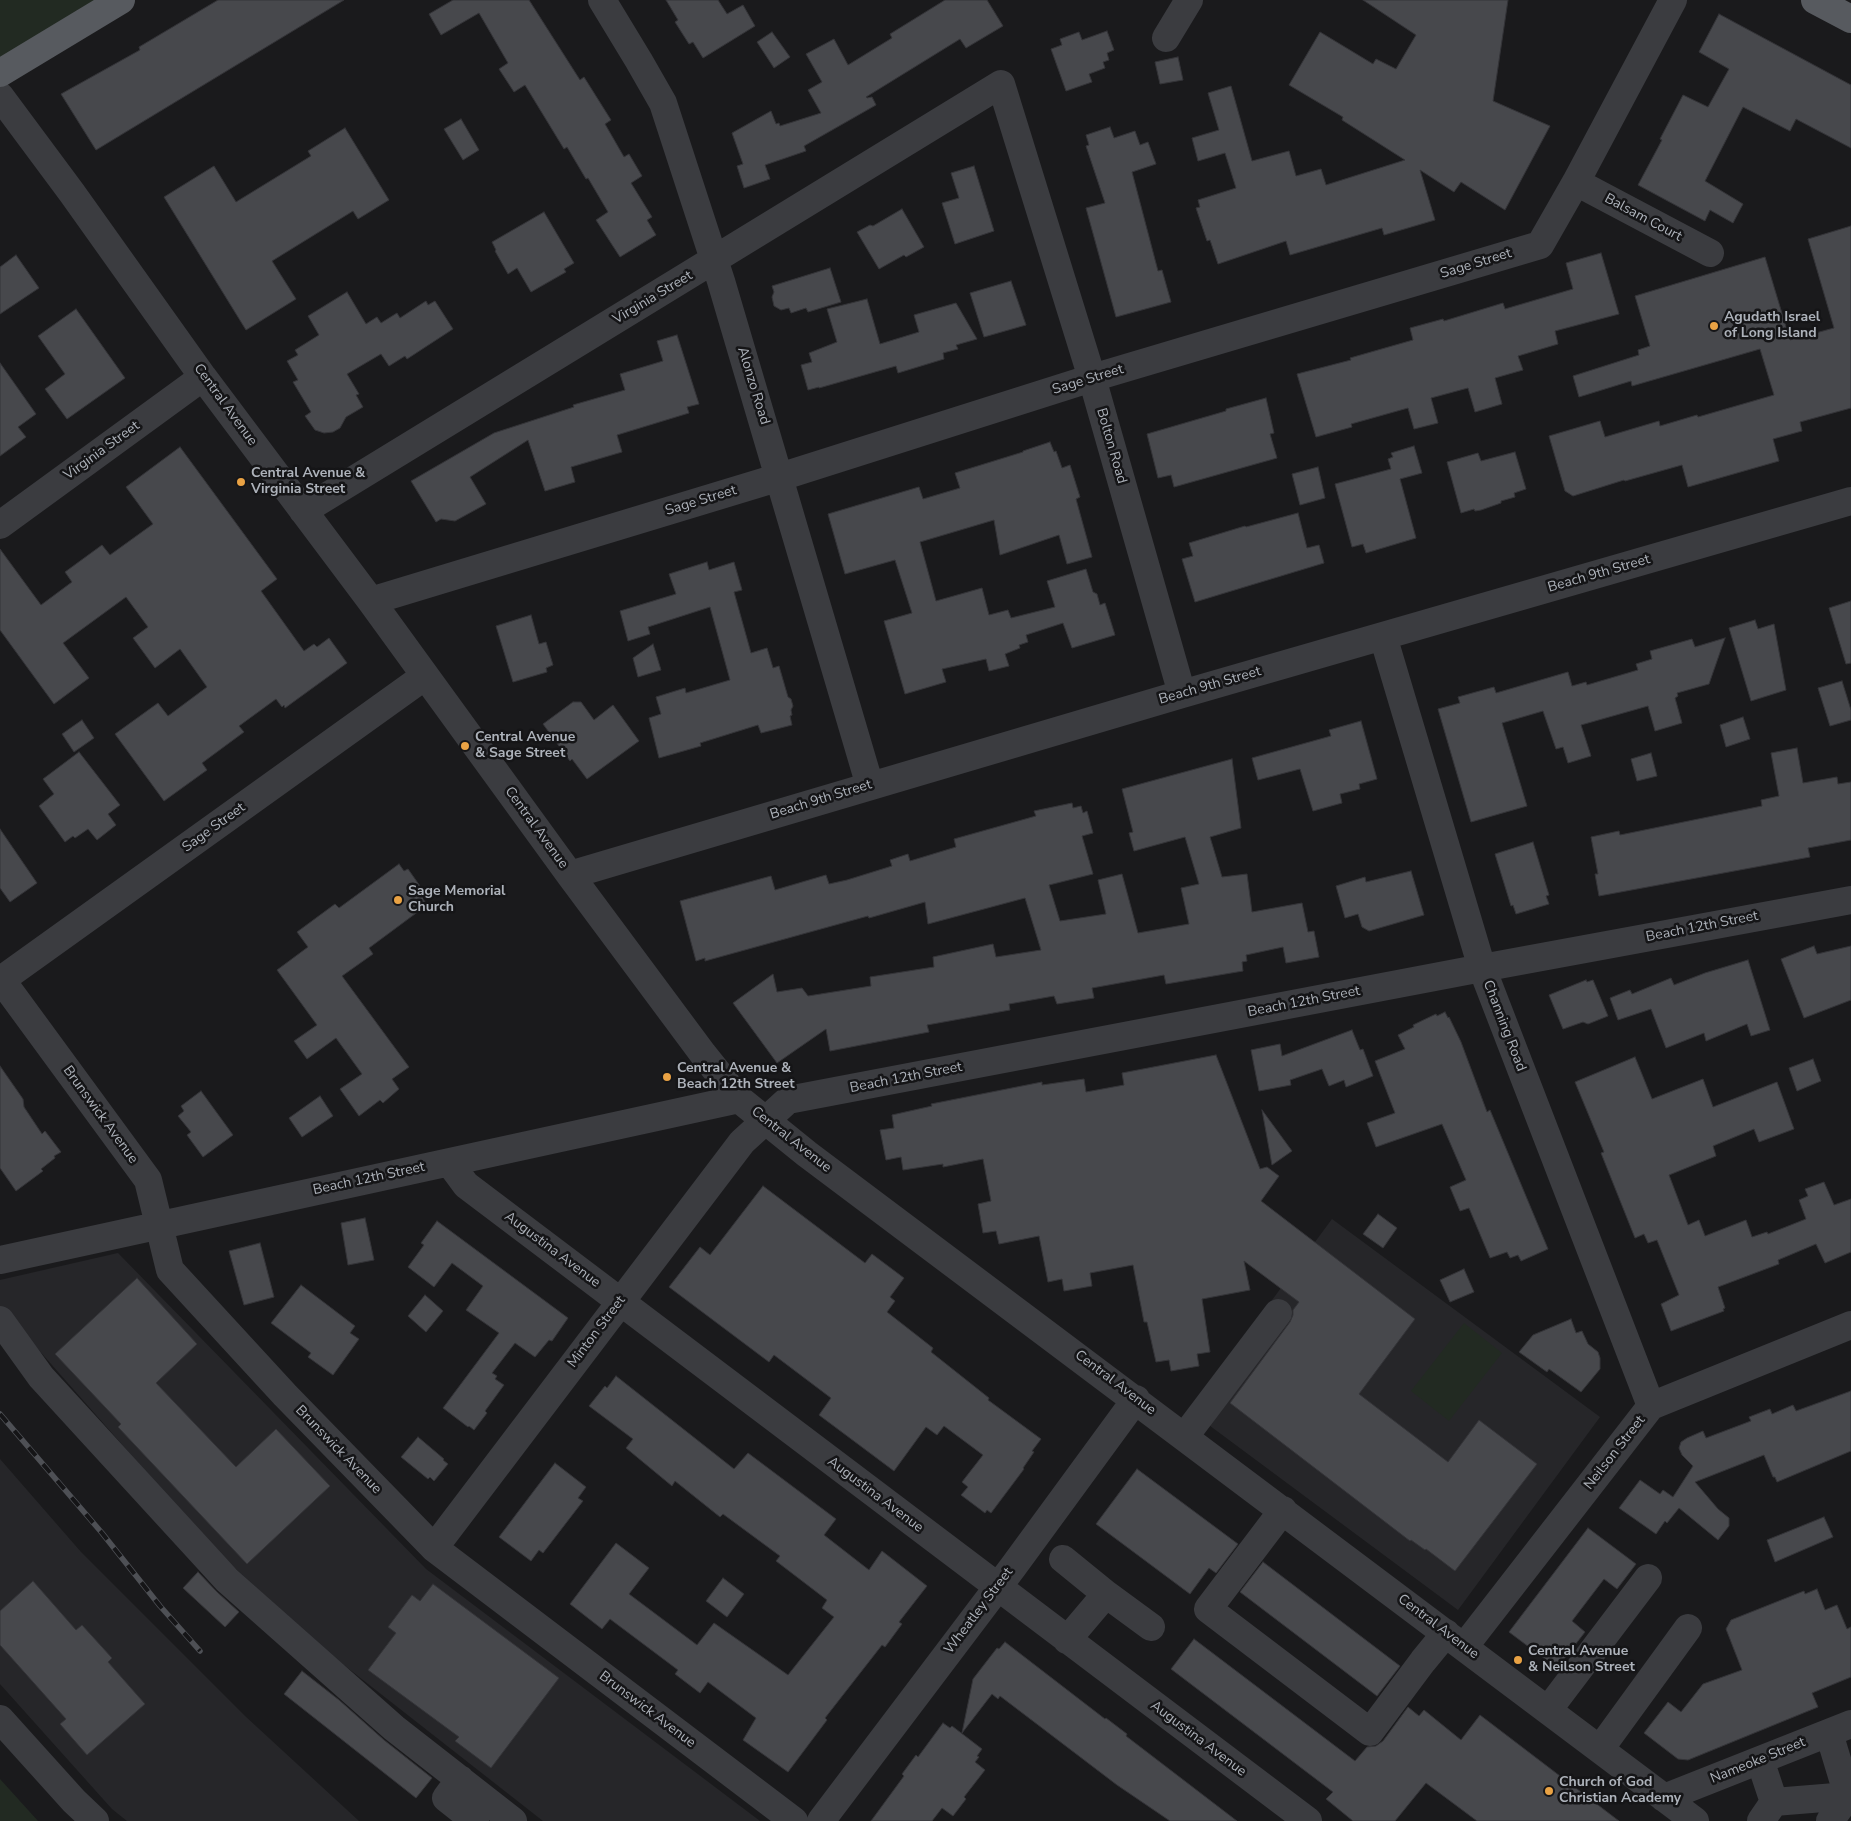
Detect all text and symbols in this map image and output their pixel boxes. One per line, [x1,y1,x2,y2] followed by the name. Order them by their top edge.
[1601,191,1685,245] street label: Balsam Court
[1438,245,1514,283] street label: Sage Street
[610,268,696,328] street label: Virginia Street
[1724,310,1820,342] place label: Agudath Israel of Long Island
[1708,320,1720,332] marker: Agudath Israel of Long Island
[733,345,773,427] street label: Alonzo Road
[190,361,260,449] street label: Central Avenue
[1050,361,1126,399] street label: Sage Street
[1092,406,1130,486] street label: Bolton Road
[61,418,143,484] street label: Virginia Street
[251,466,365,498] place label: Central Avenue & Virginia Street
[235,476,247,488] marker: Central Avenue & Virginia Street
[663,482,739,520] street label: Sage Street
[1546,551,1652,597] street label: Beach 9th Street
[1157,663,1263,709] street label: Beach 9th Street
[475,730,575,762] place label: Central Avenue & Sage Street
[459,740,471,752] marker: Central Avenue & Sage Street
[768,777,874,823] street label: Beach 9th Street
[501,784,571,872] street label: Central Avenue
[179,800,249,856] street label: Sage Street
[408,884,506,916] place label: Sage Memorial Church
[392,894,404,906] marker: Sage Memorial Church
[1645,908,1759,946] street label: Beach 12th Street
[1479,978,1529,1074] street label: Channing Road
[1247,983,1361,1021] street label: Beach 12th Street
[849,1059,963,1097] street label: Beach 12th Street
[677,1061,795,1094] place label: Central Avenue & Beach 12th Street
[59,1063,141,1167] street label: Brunswick Avenue
[661,1071,673,1083] marker: Central Avenue & Beach 12th Street
[748,1104,834,1176] street label: Central Avenue
[312,1159,426,1199] street label: Beach 12th Street
[501,1209,603,1291] street label: Augustina Avenue
[565,1293,629,1371] street label: Minton Street
[1071,1347,1159,1419] street label: Central Avenue
[291,1402,385,1498] street label: Brunswick Avenue
[1581,1413,1649,1493] street label: Neilson Street
[824,1454,926,1536] street label: Augustina Avenue
[941,1565,1017,1657] street label: Wheatley Street
[1394,1591,1482,1663] street label: Central Avenue
[1528,1644,1635,1676] place label: Central Avenue & Neilson Street
[1512,1654,1524,1666] marker: Central Avenue & Neilson Street
[595,1668,699,1752] street label: Brunswick Avenue
[1147,1698,1249,1780] street label: Augustina Avenue
[1708,1734,1808,1788] street label: Nameoke Street
[1559,1775,1681,1808] place label: Church of God Christian Academy
[1543,1785,1555,1797] marker: Church of God Christian Academy

